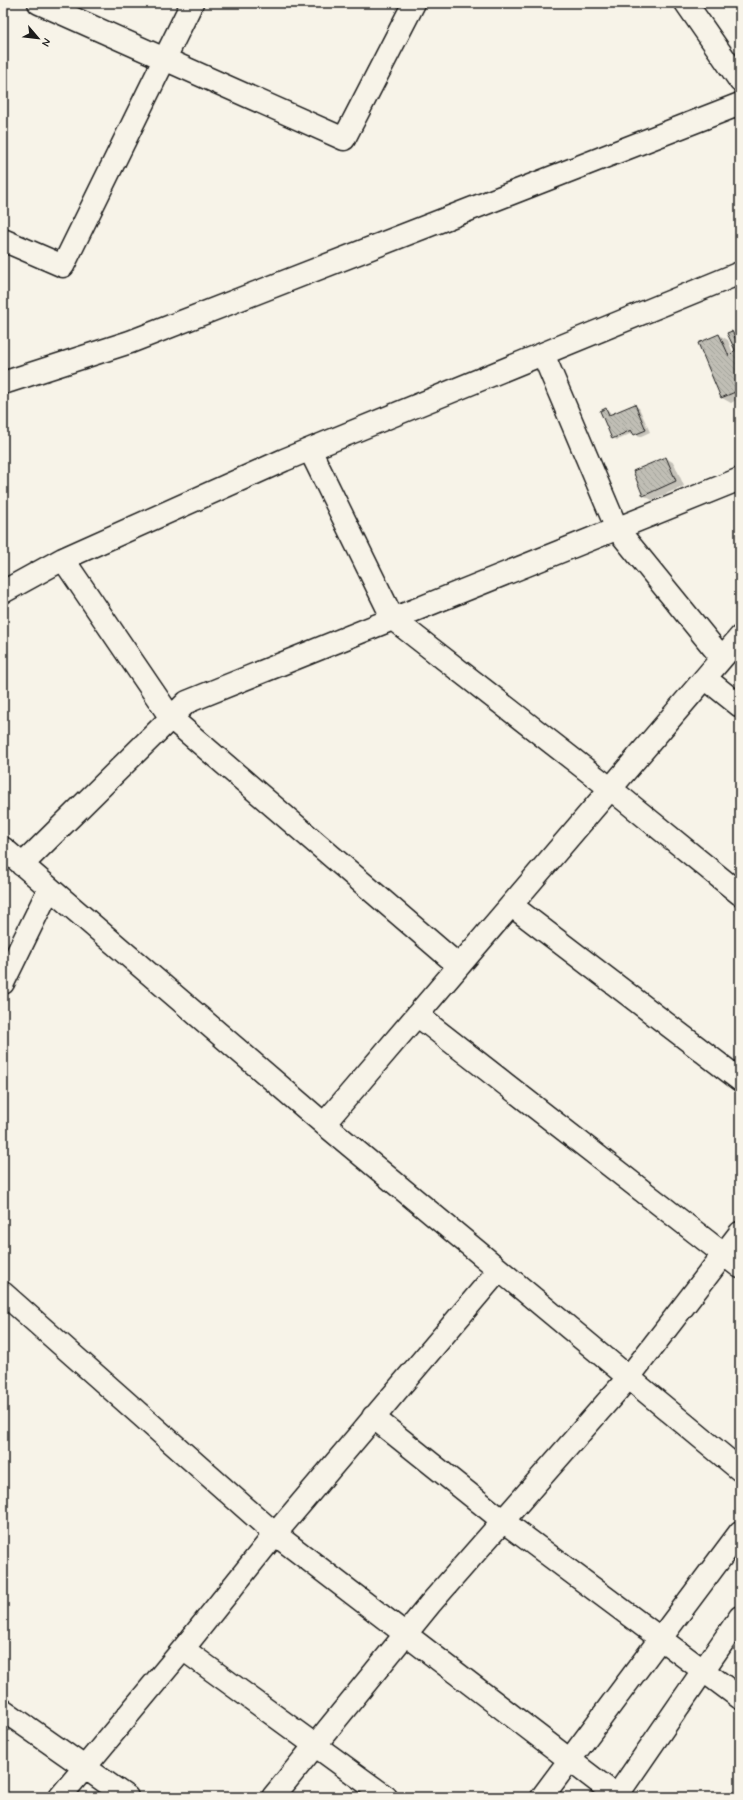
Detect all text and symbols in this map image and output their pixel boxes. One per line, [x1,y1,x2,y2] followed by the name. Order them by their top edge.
[18,18,58,58] north arrow
[38,36,54,49] text: N

